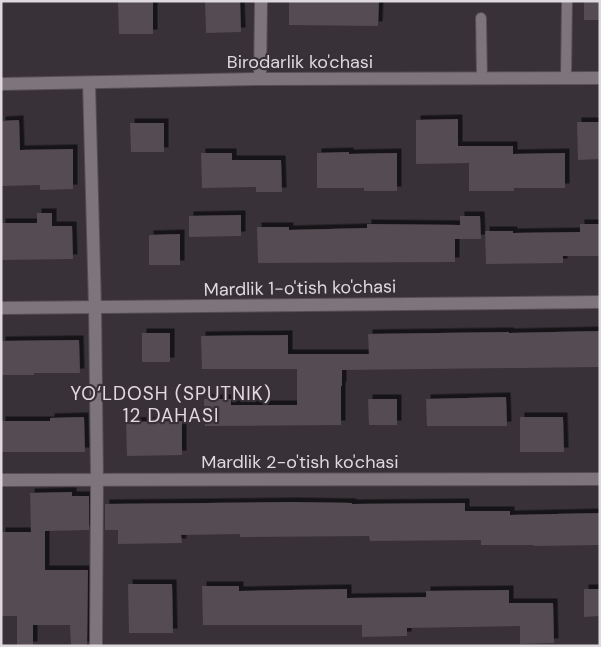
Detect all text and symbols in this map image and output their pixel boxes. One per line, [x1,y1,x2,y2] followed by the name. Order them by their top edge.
[227,50,373,74] street label: Birodarlik ko'chasi
[204,274,396,302] street label: Mardlik 1-o'tish ko'chasi
[70,381,272,428] district label: YO‘LDOSH (SPUTNIK) 12 DAHASI
[201,450,399,474] street label: Mardlik 2-o'tish ko'chasi

